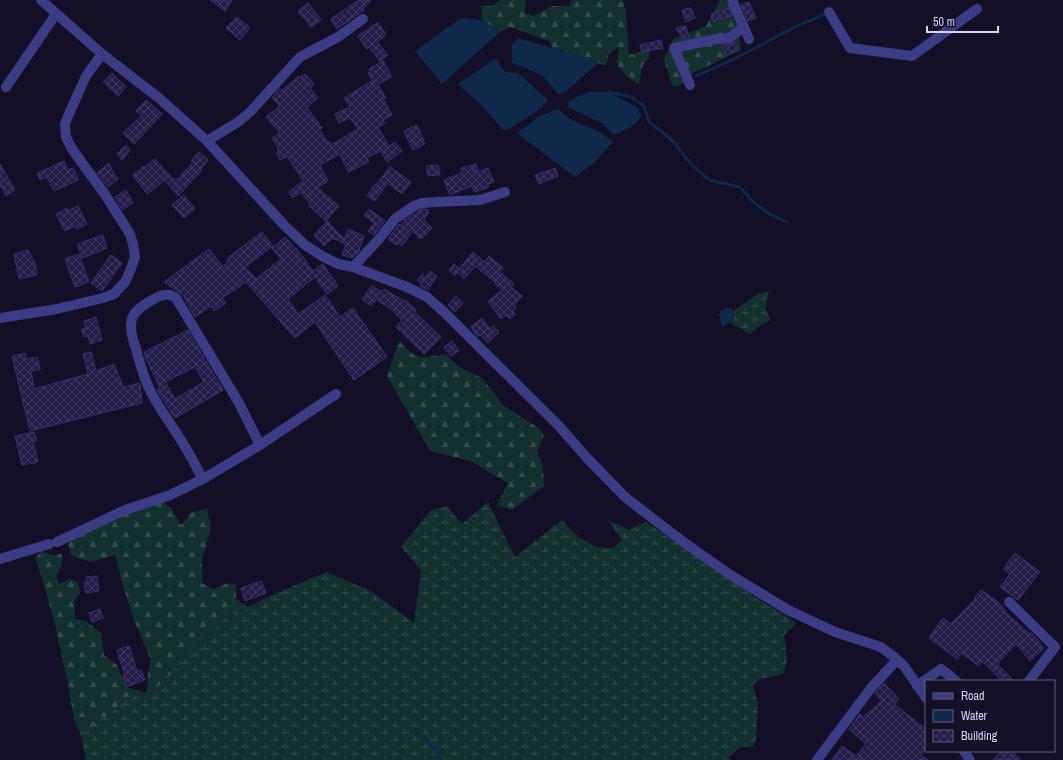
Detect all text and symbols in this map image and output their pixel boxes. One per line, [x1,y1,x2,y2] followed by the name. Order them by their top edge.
[927,8,998,34] scale bar
[933,14,955,30] text: 50 m
[925,680,1055,752] legend
[961,688,985,704] text: Road
[961,708,988,724] text: Water
[961,728,998,744] text: Building

